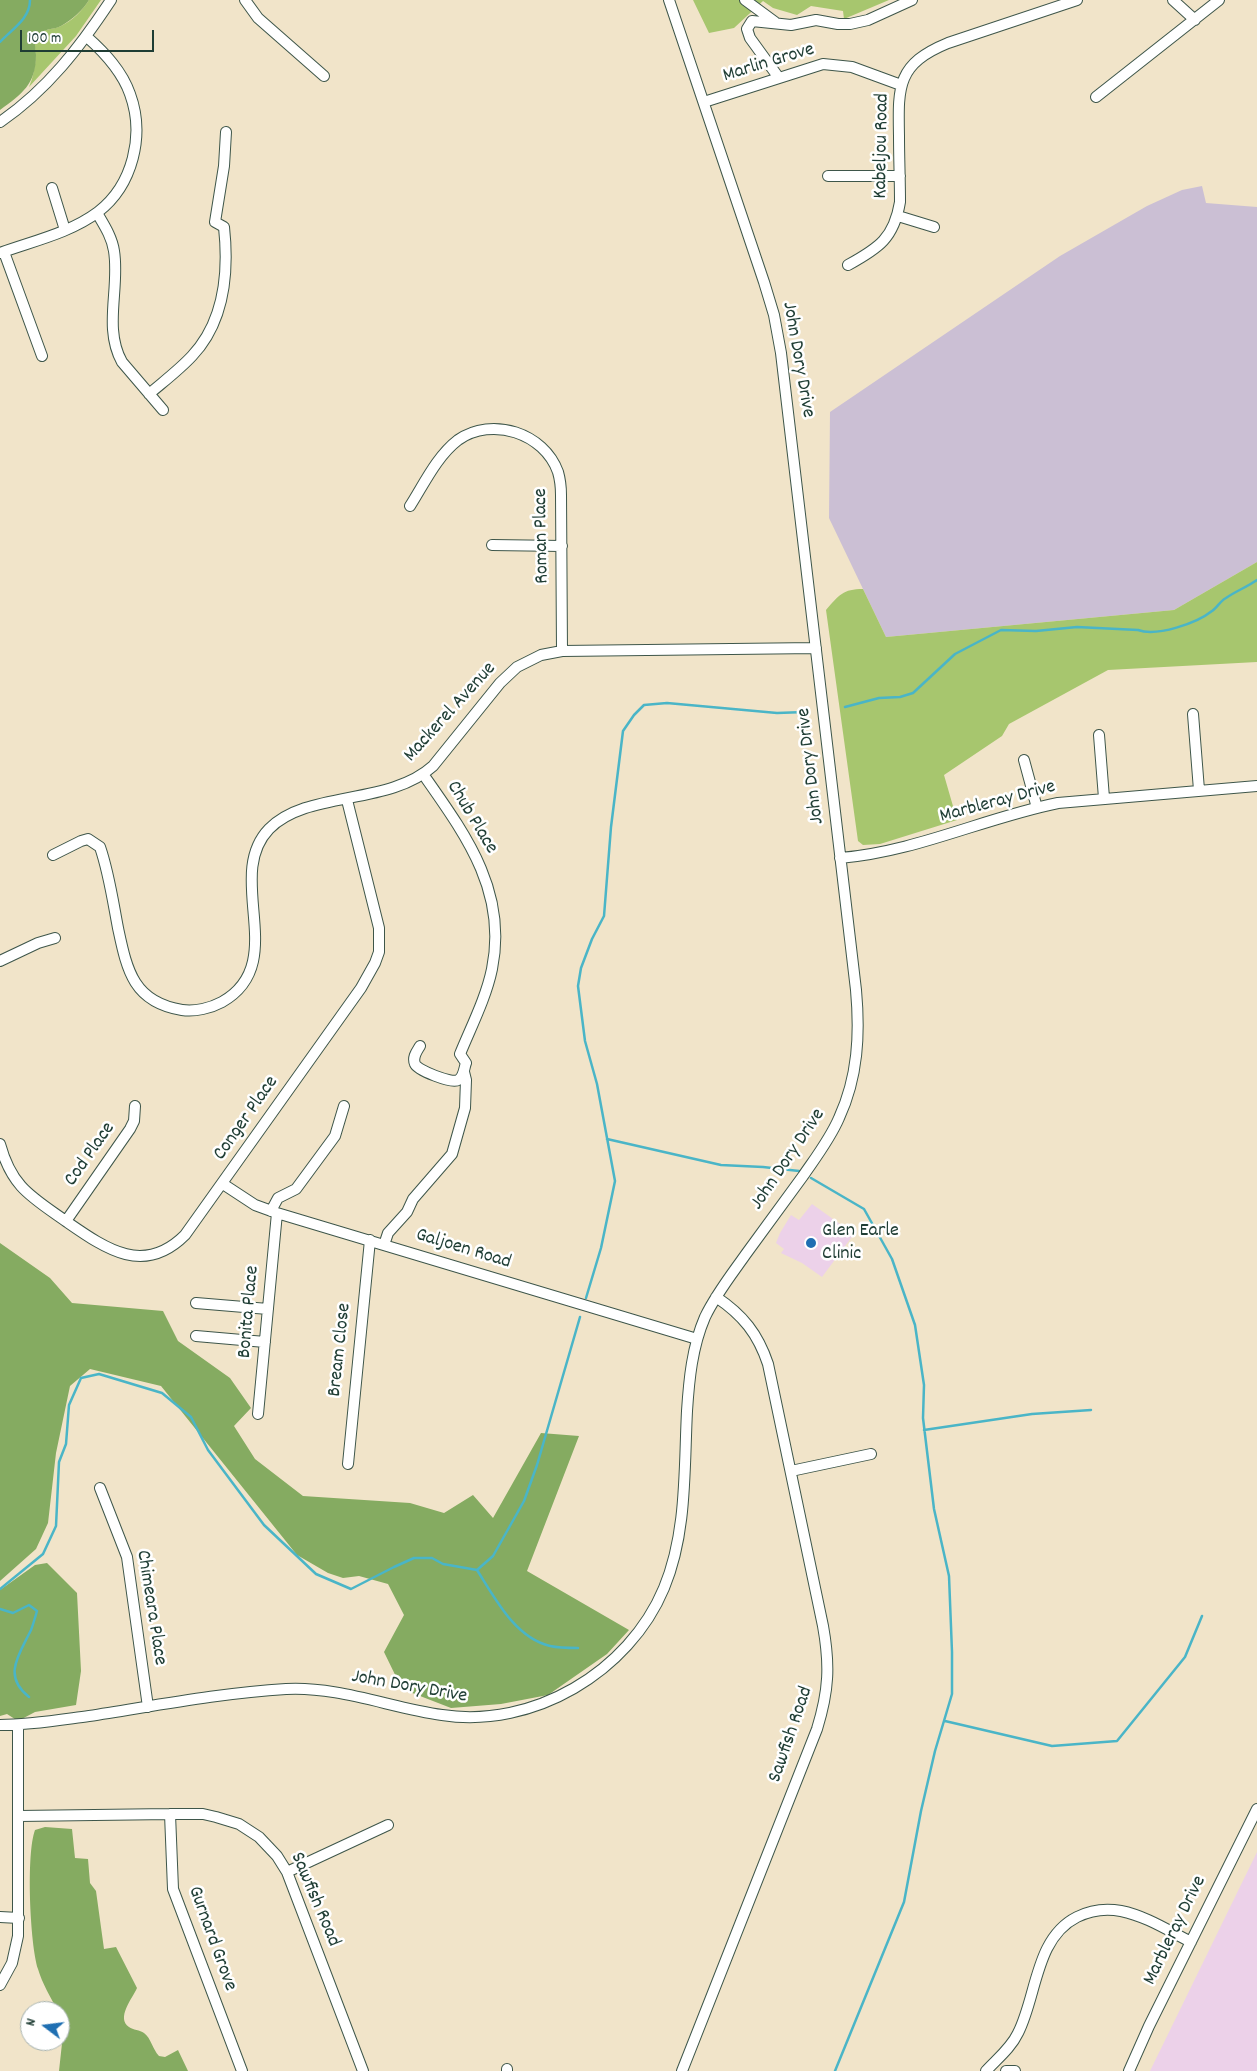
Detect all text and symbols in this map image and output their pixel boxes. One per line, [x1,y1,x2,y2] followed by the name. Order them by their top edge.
[22,20,156,52] scale bar
[28,28,61,50] text: 100 m
[720,39,818,89] street label: Marlin Grove
[870,93,896,199] street label: Kabeljou Road
[775,300,819,420] street label: John Dory Drive
[530,488,556,584] street label: Roman Place
[400,658,502,768] street label: Mackerel Avenue
[793,706,831,826] street label: John Dory Drive
[938,776,1058,830] street label: Marbleray Drive
[440,777,502,859] street label: Chub Place
[209,1072,285,1166] street label: Conger Place
[746,1105,832,1215] street label: John Dory Drive
[60,1118,122,1192] street label: Cod Place
[822,1220,899,1267] place label: Glen Earle Clinic
[412,1224,514,1276] street label: Galjoen Road
[804,1236,818,1250] marker: Glen Earle Clinic
[234,1265,266,1359] street label: Bonita Place
[324,1302,358,1398] street label: Bream Close
[129,1549,171,1667] street label: Chimeara Place
[349,1666,469,1710] street label: John Dory Drive
[764,1684,820,1786] street label: Sawfish Road
[283,1849,345,1951] street label: Sawfish Road
[1139,1872,1213,1990] street label: Marbleray Drive
[181,1883,241,1995] street label: Gurnard Grove
[20,2001,70,2051] north arrow
[21,2016,42,2028] text: N

